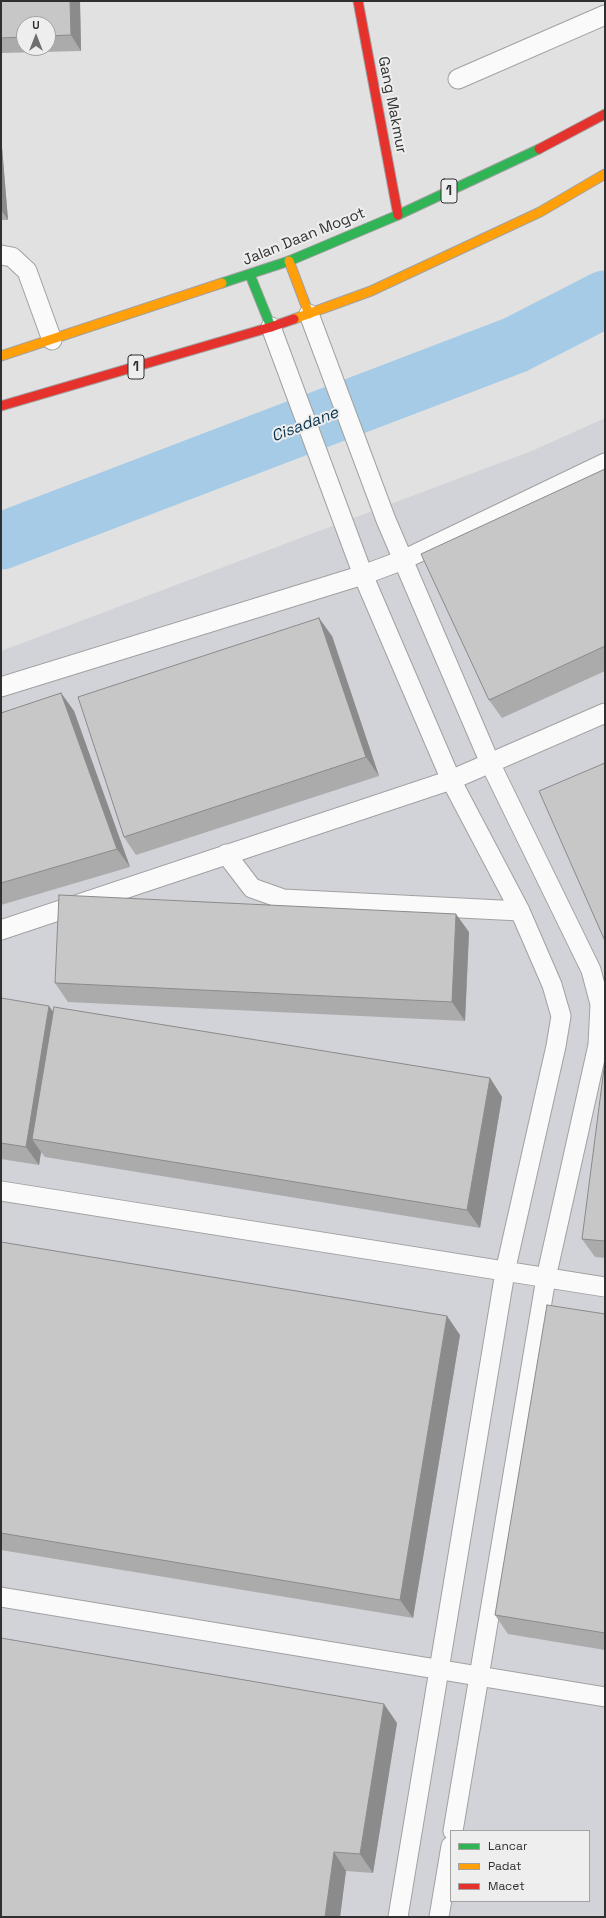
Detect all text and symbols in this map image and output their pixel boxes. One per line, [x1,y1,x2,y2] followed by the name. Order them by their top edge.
[16,16,56,56] north arrow
[32,18,40,32] text: U
[374,55,410,155] street label: Gang Makmur
[441,179,457,203] road number: 1
[240,204,368,270] street label: Jalan Daan Mogot
[128,355,144,379] road number: 1
[269,403,341,447] water label: Cisadane
[450,1830,590,1902] legend
[488,1838,527,1854] text: Lancar
[488,1858,522,1874] text: Padat
[488,1878,525,1894] text: Macet

